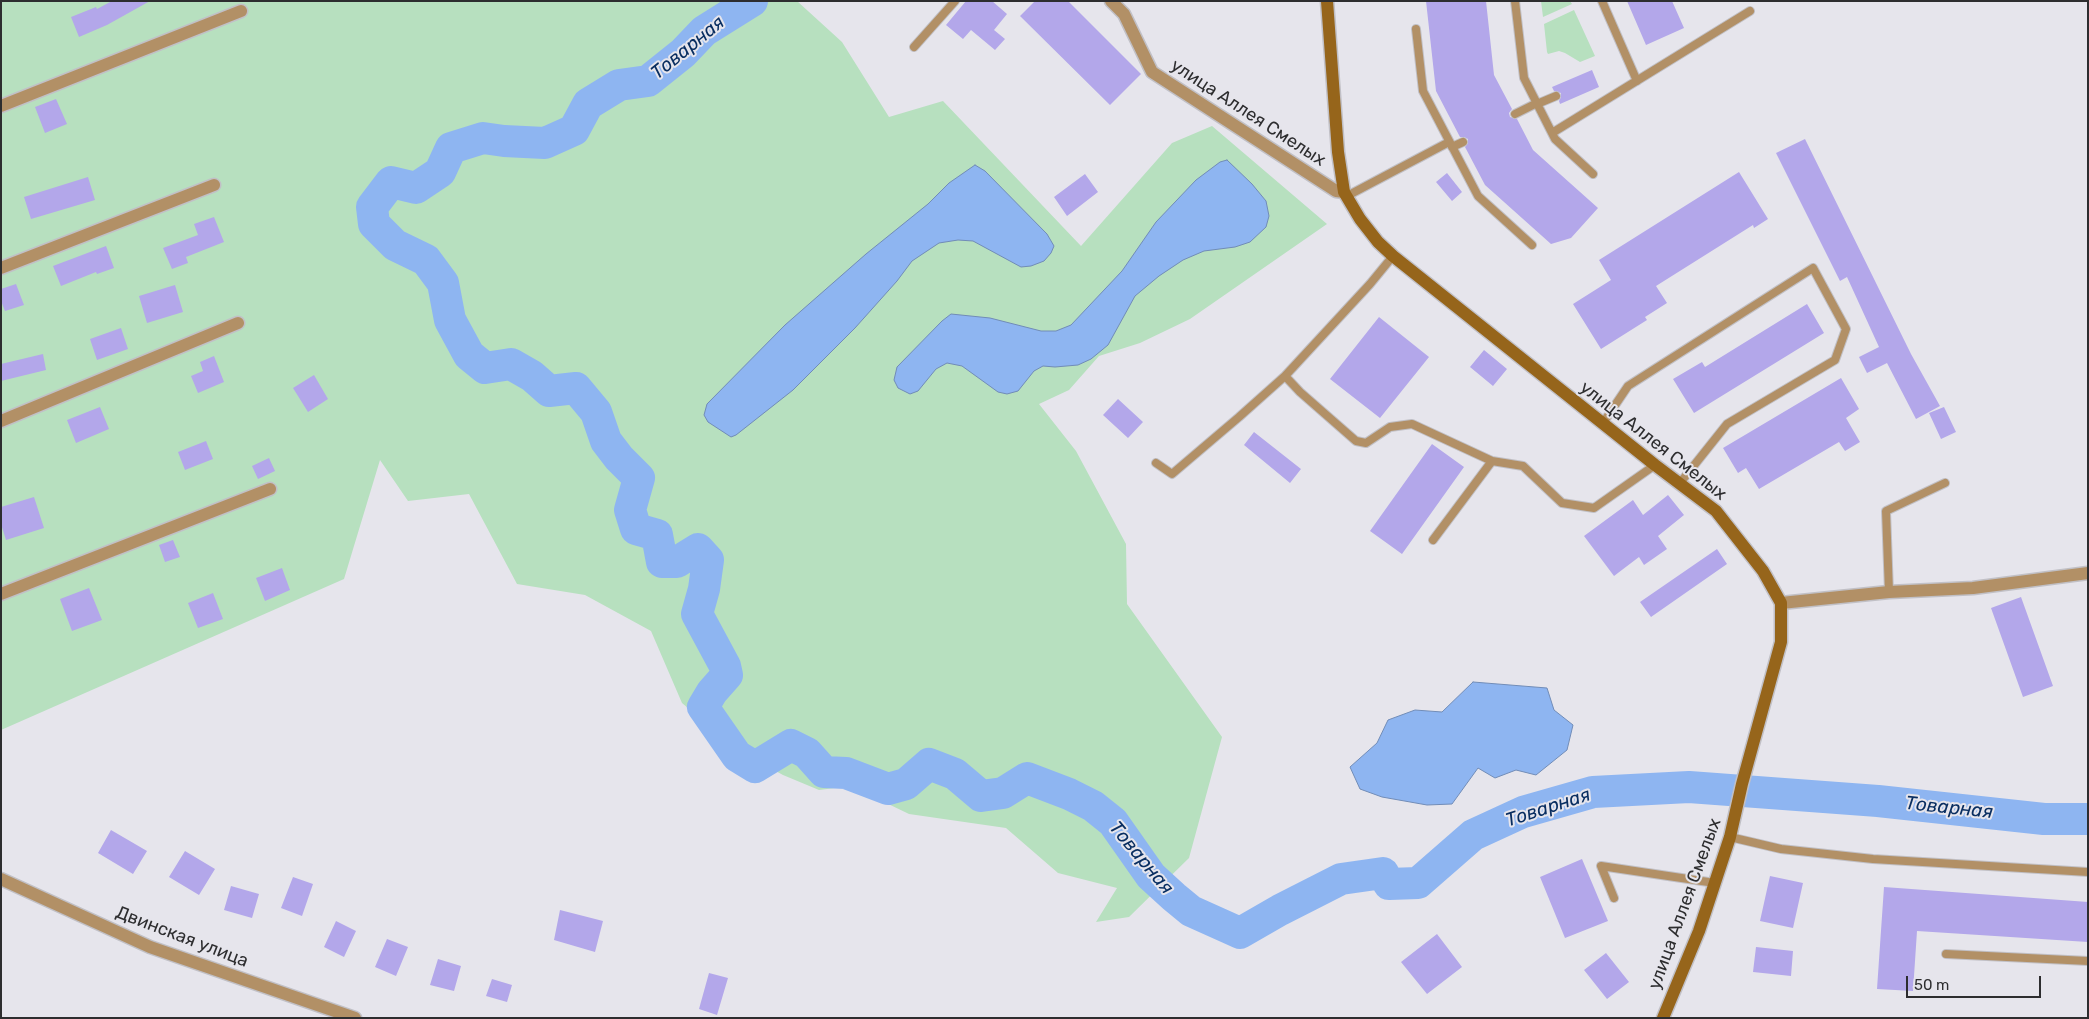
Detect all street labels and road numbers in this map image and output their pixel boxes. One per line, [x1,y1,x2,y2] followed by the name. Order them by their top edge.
[1166,55,1330,171] street label: улица Аллея Смелых
[1575,377,1731,505] street label: улица Аллея Смелых
[1644,815,1726,993] street label: улица Аллея Смелых
[113,902,251,972] street label: Двинская улица

